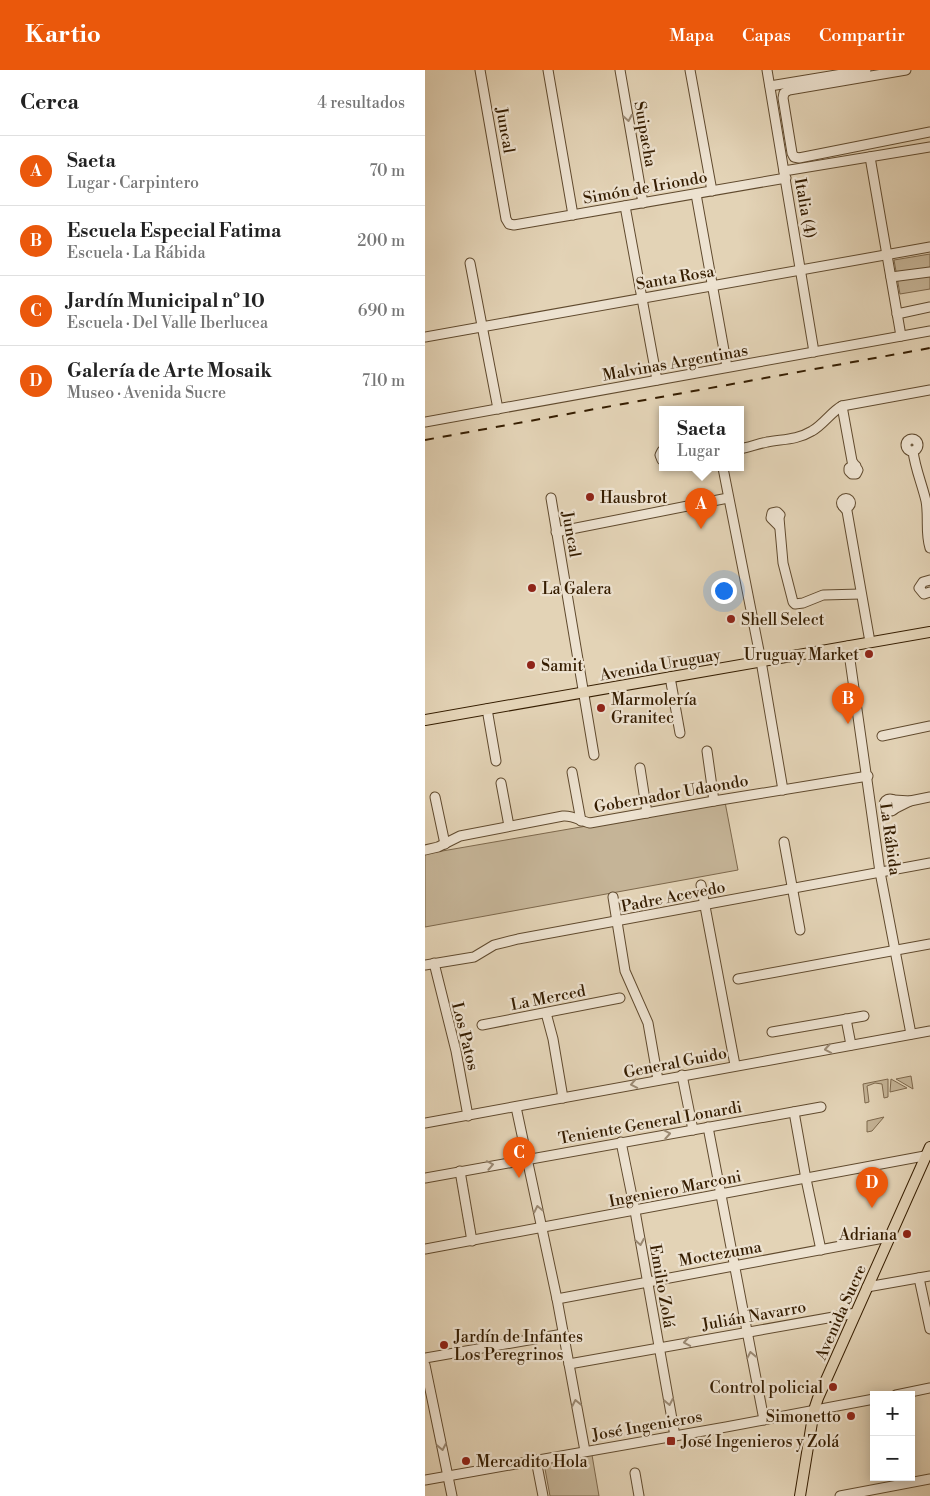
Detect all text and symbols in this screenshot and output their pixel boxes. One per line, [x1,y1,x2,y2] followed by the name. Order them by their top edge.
[25,20,101,50] text: Kartio
[670,24,714,47] text: Mapa
[742,24,791,47] text: Capas
[819,24,905,47] text: Compartir
[20,90,79,116] text: Cerca
[317,93,405,113] text: 4 resultados
[629,100,661,170] street label: Suipacha
[491,105,519,155] street label: Juncal
[623,114,633,122] one-way arrow
[67,149,116,173] text: Saeta
[30,161,42,181] text: A
[369,161,405,181] text: 70 m
[581,167,709,209] street label: Simón de Iriondo
[67,173,199,193] text: Lugar · Carpintero
[790,176,820,240] street label: Italia (4)
[67,219,281,243] text: Escuela Especial Fatima
[30,231,42,251] text: B
[357,231,405,251] text: 200 m
[67,243,206,263] text: Escuela · La Rábida
[634,261,717,295] street label: Santa Rosa
[67,289,265,313] text: Jardín Municipal nº 10
[30,301,42,321] text: C
[358,301,405,321] text: 690 m
[67,313,268,333] text: Escuela · Del Valle Iberlucea
[601,340,749,386] street label: Malvinas Argentinas
[67,359,272,383] text: Galería de Arte Mosaik
[30,371,42,391] text: D
[362,371,405,391] text: 710 m
[67,383,226,403] text: Museo · Avenida Sucre
[659,406,744,471] popup
[677,417,726,441] text: Saeta
[677,441,720,461] text: Lugar
[600,488,668,508] place label: Hausbrot
[685,488,717,529] pin: A
[584,491,596,503] marker: Hausbrot
[557,509,585,559] street label: Juncal
[711,578,737,604] your location
[542,579,613,599] place label: La Galera
[526,582,538,594] marker: La Galera
[741,610,825,630] place label: Shell Select
[725,613,737,625] marker: Shell Select
[597,644,722,686] street label: Avenida Uruguay
[744,645,859,665] place label: Uruguay Market
[863,648,875,660] marker: Uruguay Market
[541,656,583,676] place label: Samit
[525,659,537,671] marker: Samit
[832,683,864,724] pin: B
[611,690,698,728] place label: Marmolería Granitec
[595,702,607,714] marker: Marmolería Granitec
[592,771,750,817] street label: Gobernador Udaondo
[875,802,905,878] street label: La Rábida
[619,877,727,917] street label: Padre Acevedo
[509,981,587,1015] street label: La Merced
[447,1000,483,1072] street label: Los Patos
[622,1043,729,1083] street label: General Guido
[824,1043,833,1053] one-way arrow
[630,1079,638,1089] one-way arrow
[557,1097,744,1149] street label: Teniente General Lonardi
[663,1130,672,1140] one-way arrow
[503,1137,535,1178] pin: C
[486,1161,495,1171] one-way arrow
[607,1166,743,1212] street label: Ingeniero Marconi
[856,1167,888,1208] pin: D
[534,1205,544,1214] one-way arrow
[838,1225,898,1245] place label: Adriana
[901,1228,913,1240] marker: Adriana
[635,1237,645,1246] one-way arrow
[677,1237,764,1271] street label: Moctezuma
[645,1243,679,1331] street label: Emilio Zolá
[811,1261,871,1364] street label: Avenida Sucre
[700,1297,808,1335] street label: Julián Navarro
[453,1327,583,1365] place label: Jardín de Infantes Los Peregrinos
[683,1337,691,1347] one-way arrow
[438,1339,450,1351] marker: Jardín de Infantes Los Peregrinos
[747,1351,757,1359] one-way arrow
[710,1378,823,1398] place label: Control policial
[827,1381,839,1393] marker: Control policial
[870,1391,915,1481] map controls
[870,1391,915,1436] button: +
[663,1397,673,1406] one-way arrow
[571,1399,582,1407] one-way arrow
[589,1406,704,1446] street label: José Ingenieros
[766,1407,841,1427] place label: Simonetto
[845,1410,857,1422] marker: Simonetto
[680,1432,840,1452] place label: José Ingenieros y Zolá
[665,1435,677,1447] marker: José Ingenieros y Zolá
[870,1436,915,1481] button: −
[436,1443,446,1451] one-way arrow
[476,1452,589,1472] place label: Mercadito Hola
[460,1455,472,1467] marker: Mercadito Hola

